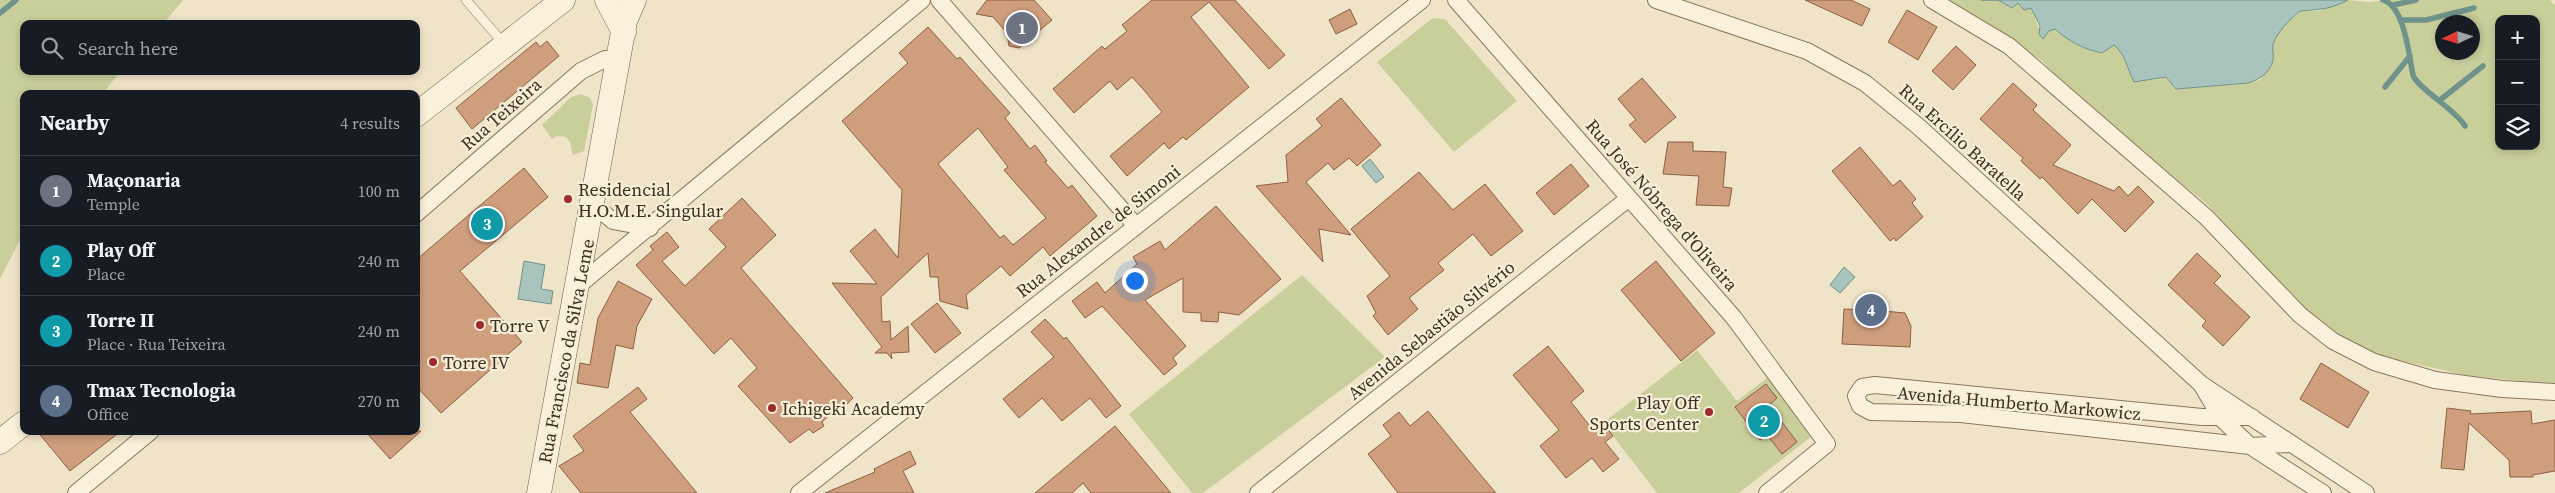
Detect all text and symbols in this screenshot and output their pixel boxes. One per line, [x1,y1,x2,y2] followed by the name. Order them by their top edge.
[1006,9,1038,47] pin: 1
[2435,15,2480,60] north arrow
[2495,15,2540,150] map controls
[2495,15,2540,60] button: +
[20,20,420,75] search box
[38,34,66,62] icon: search
[78,35,178,61] text: Search here
[2495,60,2540,105] button: −
[455,71,547,156] street label: Rua Teixeira
[1894,78,2033,207] street label: Rua Ercílio Baratella
[2495,105,2540,150] button: layers
[40,108,110,137] text: Nearby
[340,112,400,134] text: 4 results
[1580,114,1744,297] street label: Rua José Nóbrega d'Oliveira
[1010,159,1186,303] street label: Rua Alexandre de Simoni
[87,167,181,193] text: Maçonaria
[578,177,724,223] place label: Residencial H.O.M.E. Singular
[52,180,60,202] text: 1
[358,180,400,202] text: 100 m
[87,193,140,215] text: Temple
[562,193,574,205] marker: Residencial H.O.M.E. Singular
[471,205,503,243] pin: 3
[87,237,154,263] text: Play Off
[532,237,600,465] street label: Rua Francisco da Silva Leme
[52,250,60,272] text: 2
[358,250,400,272] text: 240 m
[1342,254,1520,405] street label: Avenida Sebastião Silvério
[87,263,125,285] text: Place
[1122,268,1148,294] your location
[1855,291,1887,329] pin: 4
[87,307,154,333] text: Torre II
[490,313,550,338] place label: Torre V
[474,319,486,331] marker: Torre V
[52,320,60,342] text: 3
[358,320,400,342] text: 240 m
[87,333,226,355] text: Place · Rua Teixeira
[443,350,510,375] place label: Torre IV
[427,356,439,368] marker: Torre IV
[87,377,236,403] text: Tmax Tecnologia
[1896,380,2142,426] street label: Avenida Humberto Markowicz
[52,390,60,412] text: 4
[358,390,400,412] text: 270 m
[1590,390,1701,436] place label: Play Off Sports Center
[782,396,925,421] place label: Ichigeki Academy
[766,402,778,414] marker: Ichigeki Academy
[1748,402,1780,440] pin: 2
[87,403,129,425] text: Office
[1703,406,1715,418] marker: Play Off Sports Center

